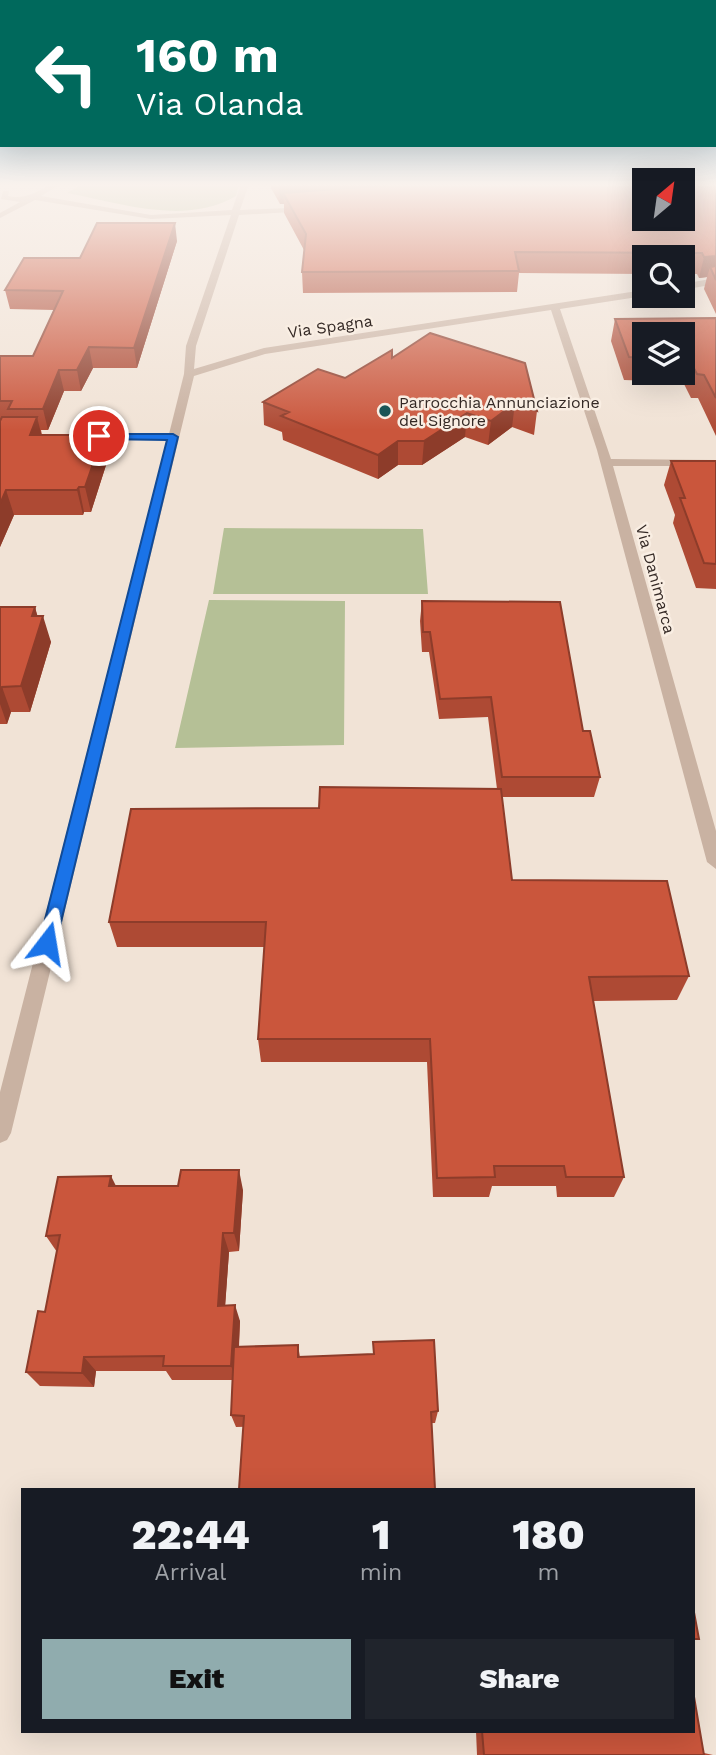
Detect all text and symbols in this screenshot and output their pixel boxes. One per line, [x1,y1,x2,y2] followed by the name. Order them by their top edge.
[136,26,279,84] text: 160 m
[21,28,112,119] icon: left
[136,85,303,123] text: Via Olanda
[632,168,695,231] north arrow
[632,168,695,385] map controls
[632,245,695,308] button: search
[286,311,374,342] street label: Via Spagna
[632,322,695,385] button: layers
[399,393,600,430] place label: Parrocchia Annunciazione del Signore
[377,403,393,419] marker: Parrocchia Annunciazione del Signore
[69,406,129,466] pin
[80,417,118,455] icon: arrive
[632,523,679,636] street label: Via Danimarca
[10,906,84,980] position arrow
[131,1510,250,1559] text: 22:44
[372,1510,390,1559] text: 1
[512,1510,585,1559] text: 180
[155,1559,226,1586] text: Arrival
[360,1559,402,1586] text: min
[538,1559,560,1586] text: m
[42,1639,351,1719] button: Exit
[365,1639,674,1719] button: Share

